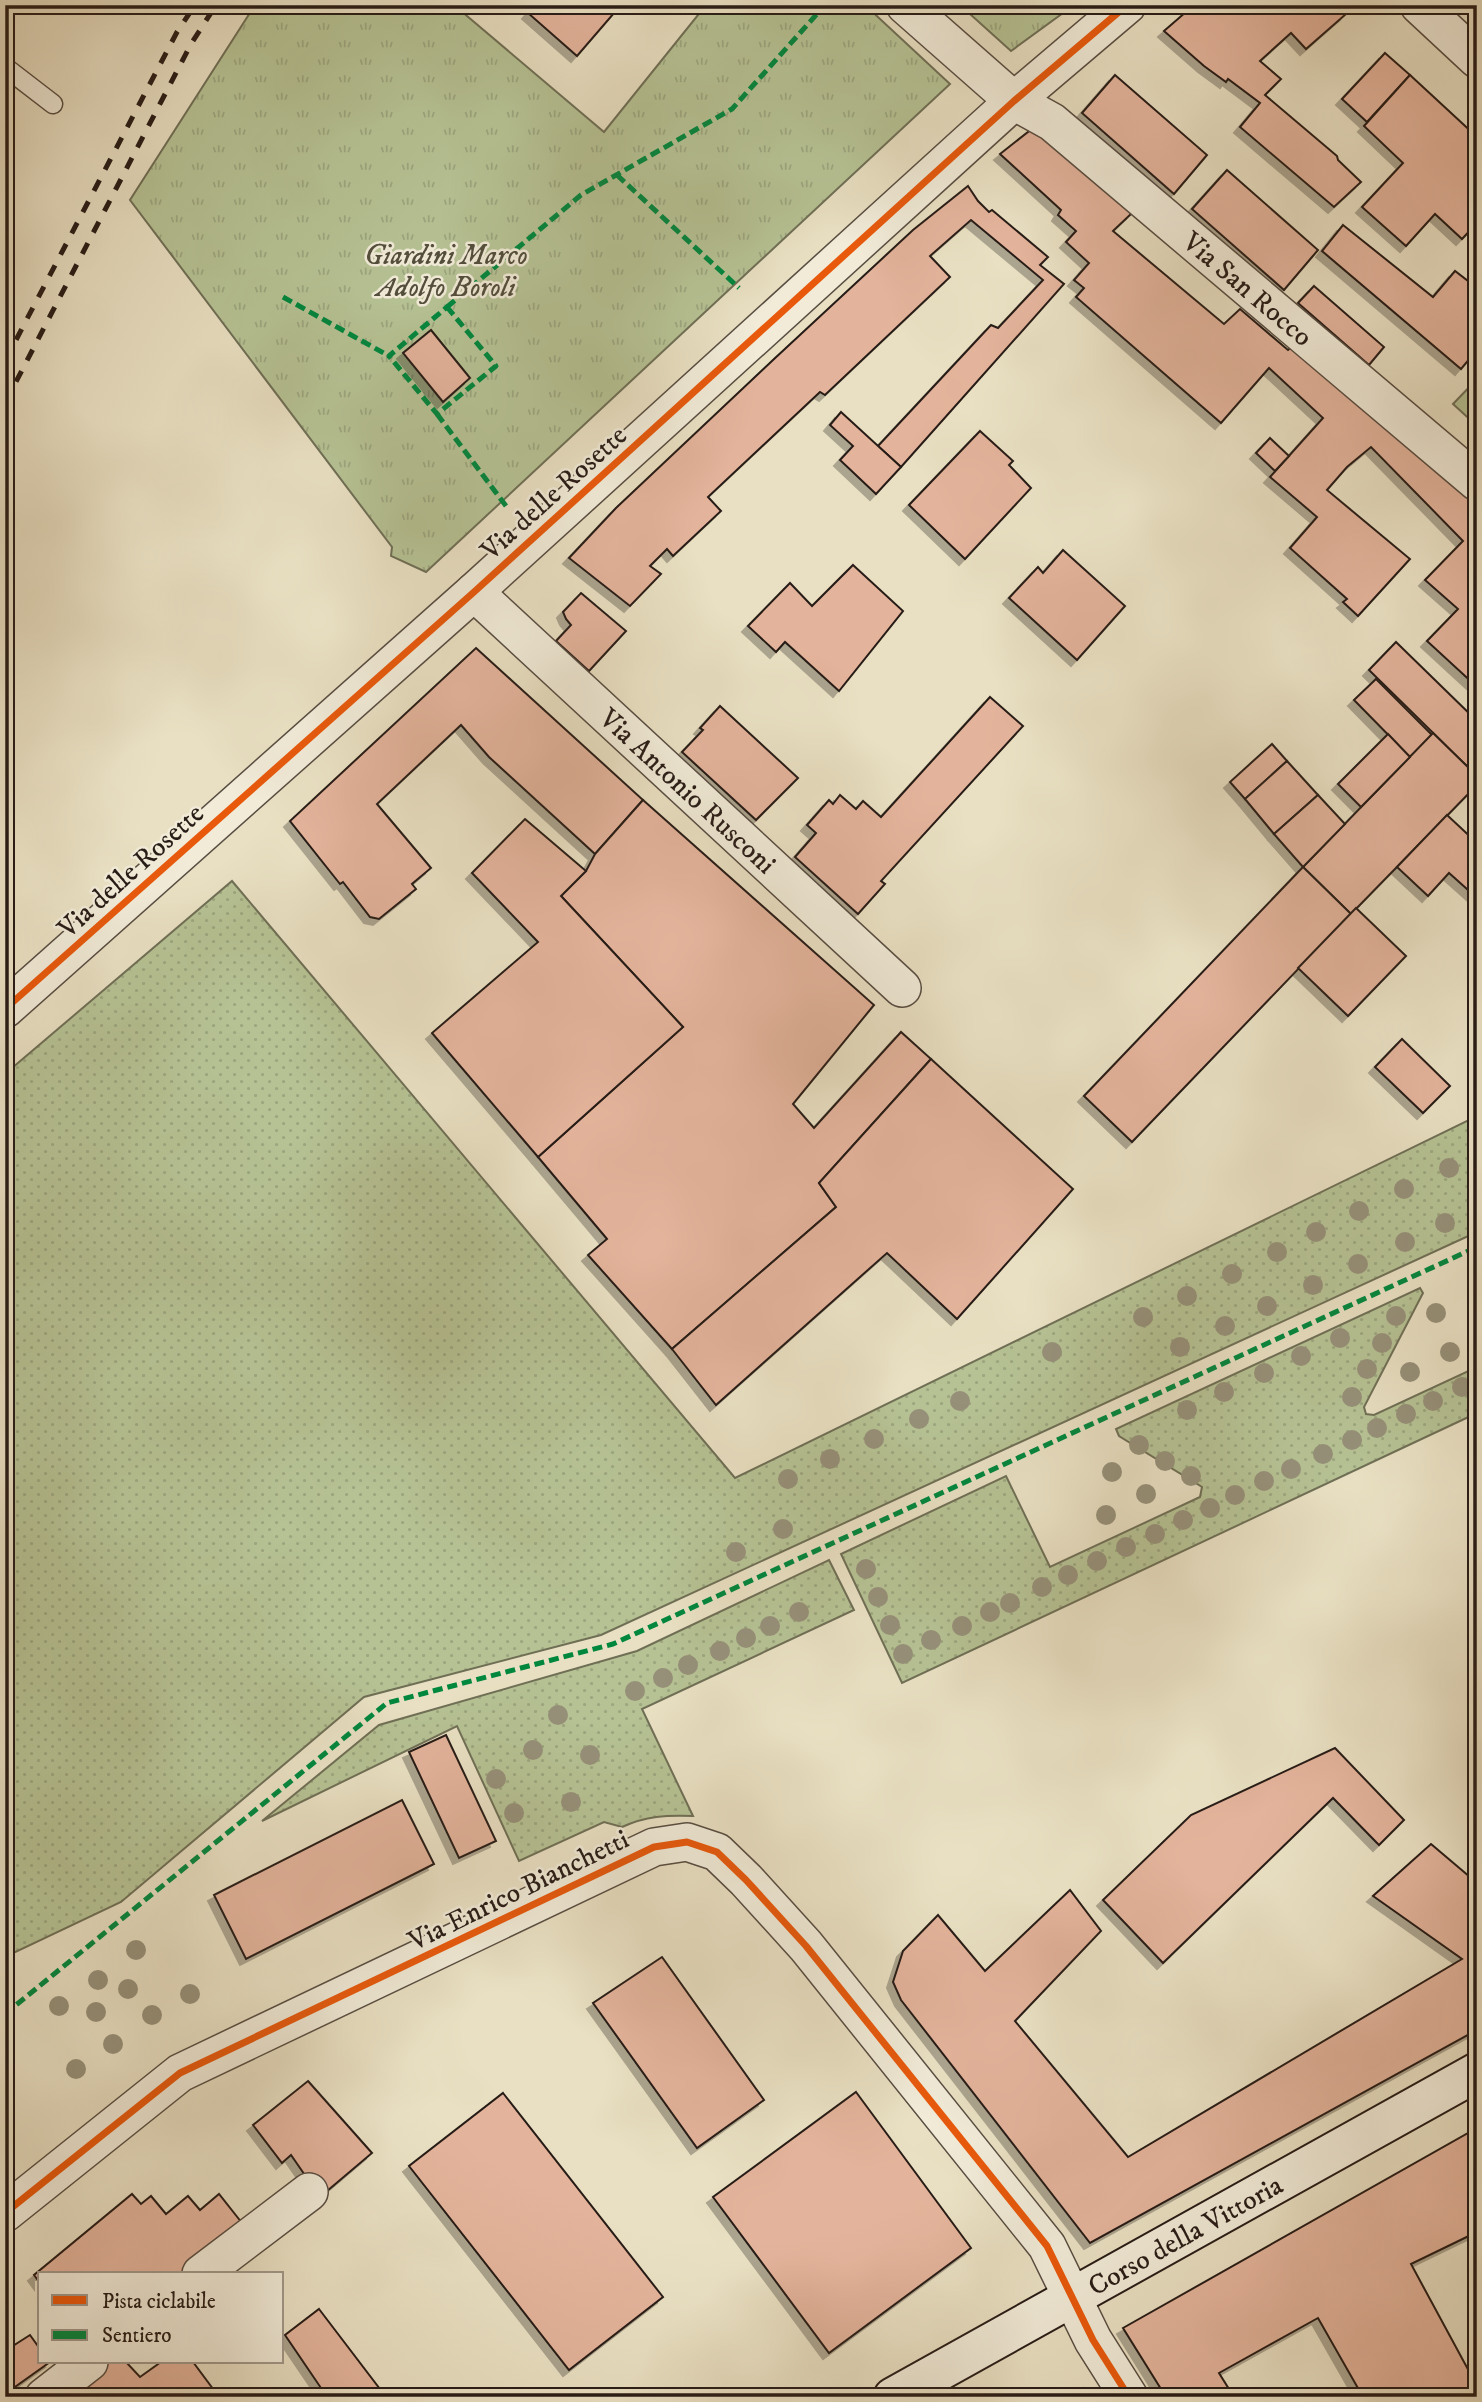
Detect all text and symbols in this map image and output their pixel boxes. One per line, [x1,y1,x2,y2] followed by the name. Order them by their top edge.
[1174,224,1320,354] street label: Via San Rocco
[364,238,528,305] park label: Giardini Marco Adolfo Boroli
[473,418,634,569] street label: Via delle Rosette
[591,700,783,882] street label: Via Antonio Rusconi
[50,796,211,947] street label: Via delle Rosette
[402,1822,635,1959] street label: Via Enrico Bianchetti
[1082,2168,1289,2304] street label: Corso della Vittoria
[38,2272,284,2364] legend
[102,2289,216,2315] text: Pista ciclabile
[102,2323,171,2349] text: Sentiero

